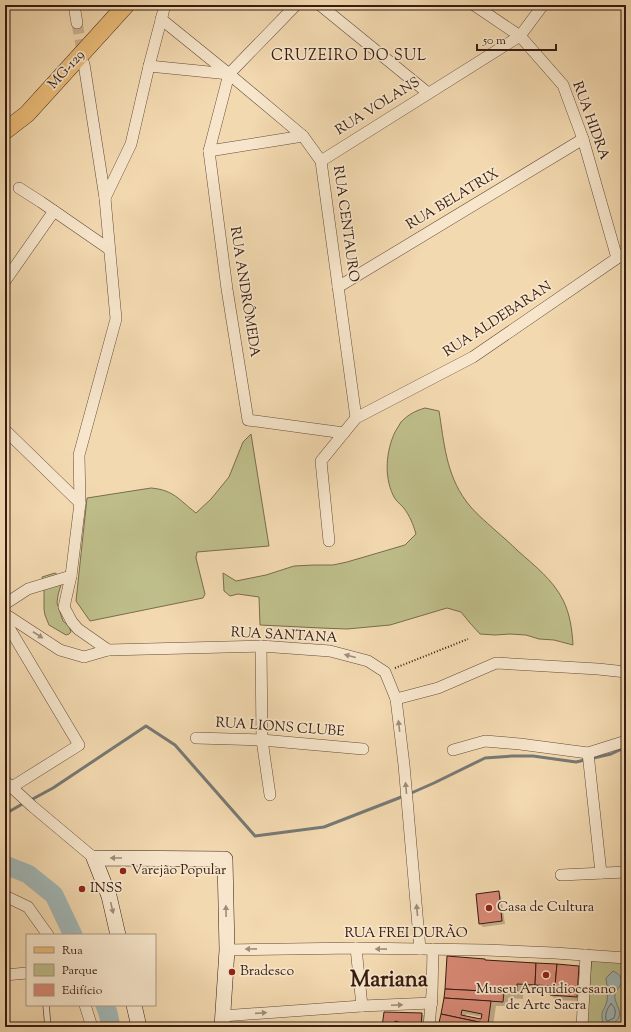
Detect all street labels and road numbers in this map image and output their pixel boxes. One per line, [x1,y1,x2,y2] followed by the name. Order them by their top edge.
[44,46,90,94] street label: MG-129
[332,73,424,141] street label: RUA VOLANS
[567,79,614,164] street label: RUA HIDRA
[403,164,504,236] street label: RUA BELATRIX
[327,165,363,284] street label: RUA CENTAURO
[224,225,264,360] street label: RUA ANDRÔMEDA
[440,277,556,363] street label: RUA ALDEBARAN
[230,623,339,649] street label: RUA SANTANA
[215,714,346,743] street label: RUA LIONS CLUBE
[344,924,468,944] street label: RUA FREI DURÃO

